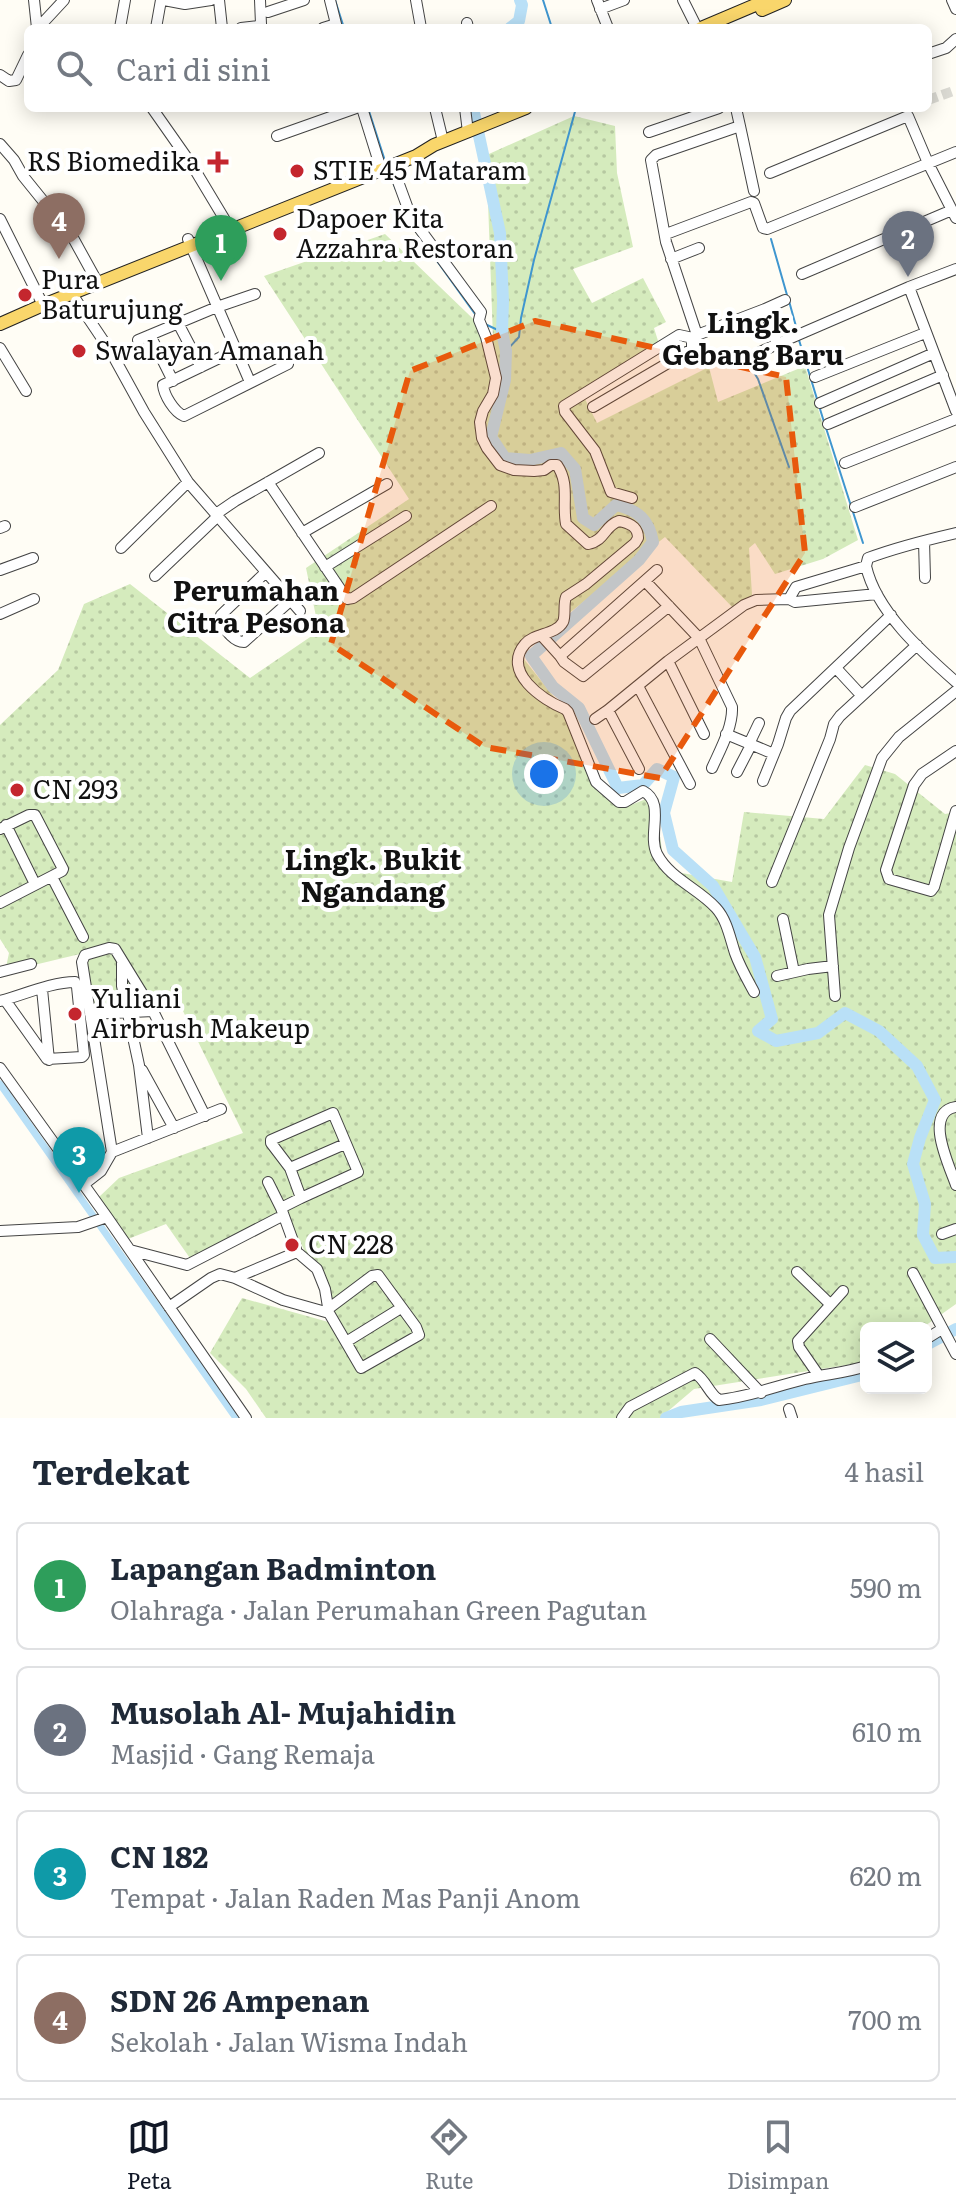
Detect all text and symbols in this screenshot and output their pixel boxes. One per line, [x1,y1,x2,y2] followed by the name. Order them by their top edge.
[24,24,932,112] search box
[52,46,96,90] icon: search
[116,46,270,90] text: Cari di sini
[27,140,200,179] place label: RS Biomedika
[313,149,526,188] place label: STIE 45 Mataram
[207,151,229,173] marker: RS Biomedika
[288,162,306,180] marker: STIE 45 Mataram
[33,193,85,259] pin: 4
[296,197,514,266] place label: Dapoer Kita Azzahra Restoran
[882,211,934,277] pin: 2
[195,215,247,281] pin: 1
[271,225,289,243] marker: Dapoer Kita Azzahra Restoran
[41,258,183,327] place label: Pura Baturujung
[16,286,34,304] marker: Pura Baturujung
[662,300,844,374] district label: Lingk. Gebang Baru
[95,329,324,368] place label: Swalayan Amanah
[70,342,88,360] marker: Swalayan Amanah
[167,568,346,642] district label: Perumahan Citra Pesona
[524,754,564,794] your location
[33,768,119,807] place label: CN 293
[8,781,26,799] marker: CN 293
[285,837,462,911] district label: Lingk. Bukit Ngandang
[91,977,310,1046] place label: Yuliani Airbrush Makeup
[66,1005,84,1023] marker: Yuliani Airbrush Makeup
[53,1127,105,1193] pin: 3
[308,1223,394,1262] place label: CN 228
[283,1236,301,1254] marker: CN 228
[860,1322,932,1394] map controls
[860,1322,932,1394] button: layers
[32,1445,190,1495] text: Terdekat
[844,1451,924,1490] text: 4 hasil
[110,1545,436,1589] text: Lapangan Badminton
[55,1567,65,1606] text: 1
[850,1567,922,1606] text: 590 m
[110,1589,647,1628] text: Olahraga · Jalan Perumahan Green Pagutan
[110,1689,456,1733] text: Musolah Al- Mujahidin
[53,1711,67,1750] text: 2
[852,1711,922,1750] text: 610 m
[110,1733,375,1772] text: Masjid · Gang Remaja
[110,1833,208,1877] text: CN 182
[53,1855,67,1894] text: 3
[849,1855,922,1894] text: 620 m
[110,1877,581,1916] text: Tempat · Jalan Raden Mas Panji Anom
[110,1977,370,2021] text: SDN 26 Ampenan
[52,1999,68,2038] text: 4
[848,1999,922,2038] text: 700 m
[110,2021,468,2060] text: Sekolah · Jalan Wisma Indah
[127,2115,172,2196] tab: Peta
[425,2115,473,2196] tab: Rute
[727,2115,829,2196] tab: Disimpan

